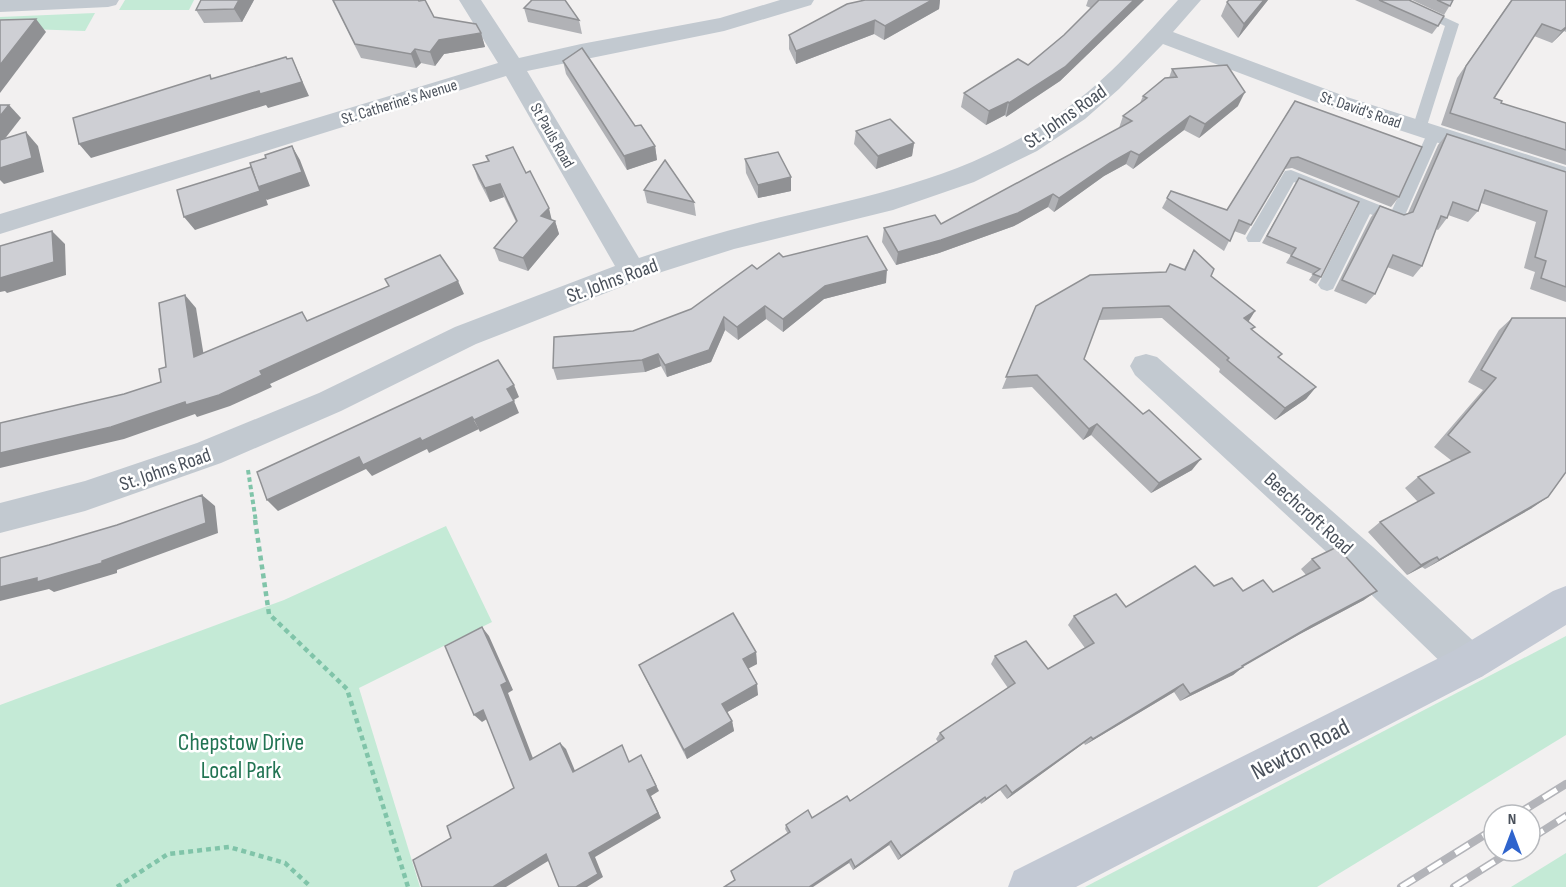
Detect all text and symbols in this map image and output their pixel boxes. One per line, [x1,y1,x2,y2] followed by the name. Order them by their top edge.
[339,76,460,129] street label: St. Catherine's Avenue
[1020,80,1111,154] street label: St. Johns Road
[1317,88,1404,133] street label: St. David's Road
[526,100,578,172] street label: St Pauls Road
[564,253,661,308] street label: St. Johns Road
[116,443,214,497] street label: St. Johns Road
[1259,468,1358,560] street label: Beechcroft Road
[1246,712,1354,787] street label: Newton Road
[178,728,304,785] park label: Chepstow Drive Local Park
[1482,803,1542,863] north arrow
[1508,810,1516,829] text: N

